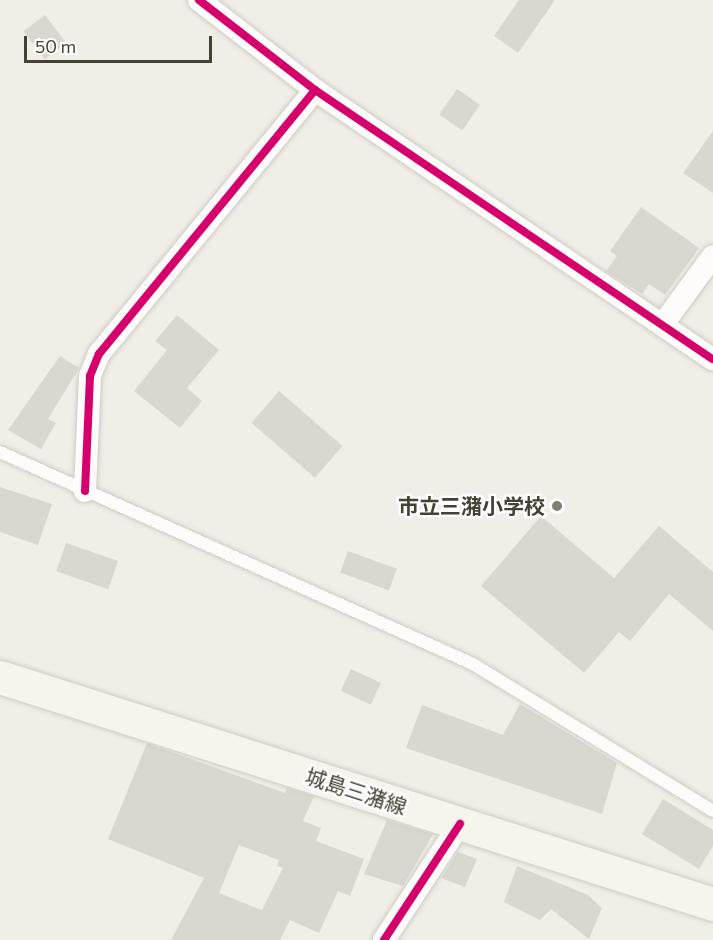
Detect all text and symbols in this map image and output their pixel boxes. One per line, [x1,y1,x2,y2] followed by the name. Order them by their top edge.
[27,24,214,62] scale bar
[35,35,76,57] text: 50 m
[398,493,545,519] place label: 市立三潴小学校
[550,499,564,513] marker: 市立三潴小学校
[302,763,410,819] street label: 城島三潴線

